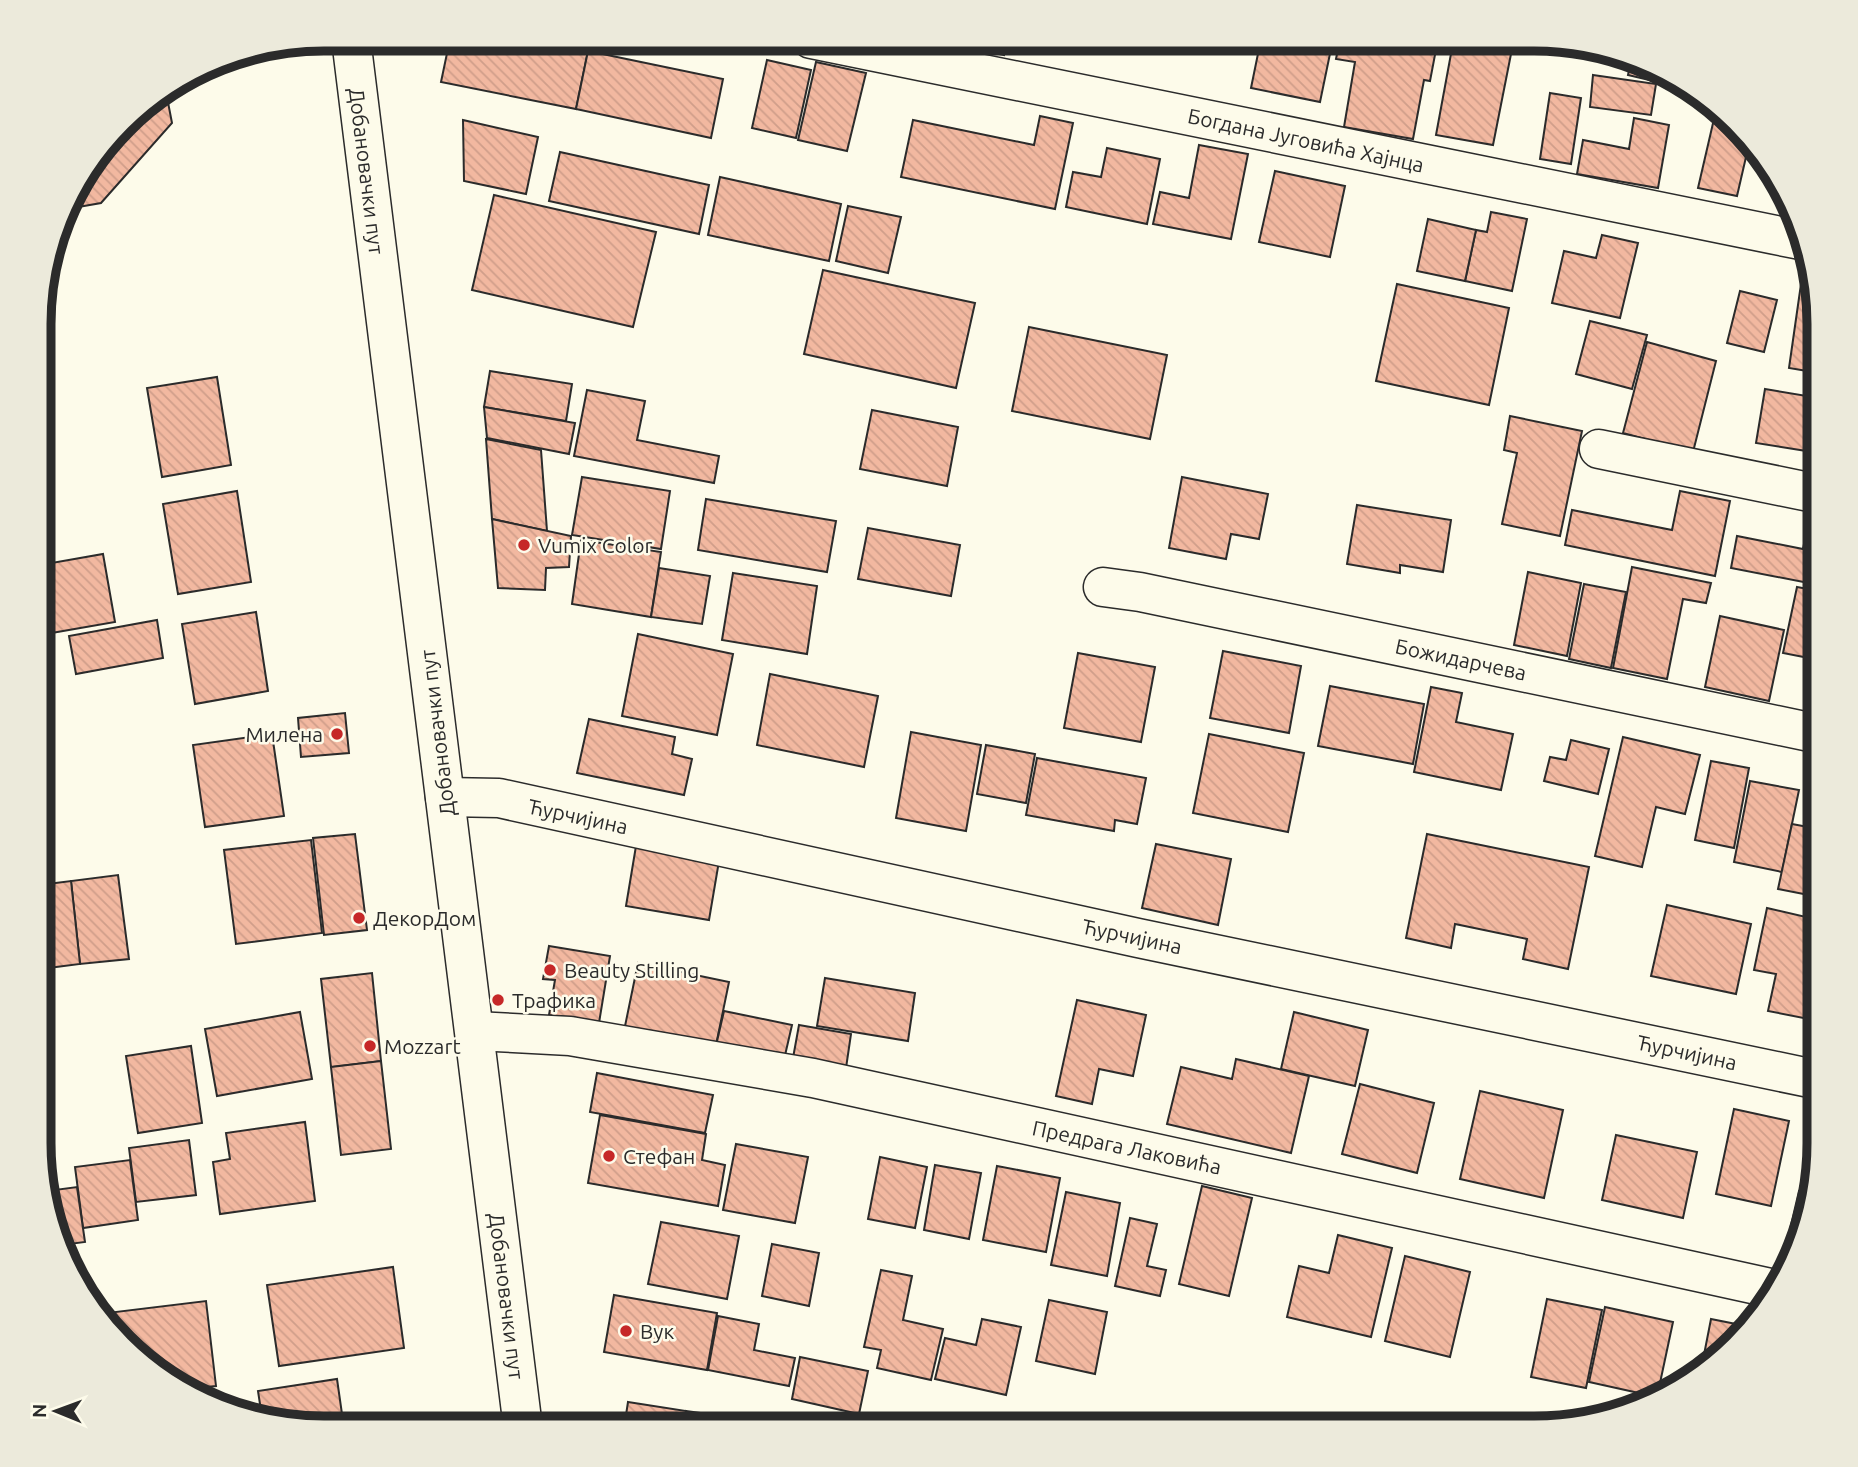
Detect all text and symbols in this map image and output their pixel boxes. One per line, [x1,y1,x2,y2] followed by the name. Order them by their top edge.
[345,86,389,256] street label: Добановачки пут
[1186,103,1426,177] street label: Богдана Југовића Хајнца
[538,533,653,557] place label: Vumix Color
[516,537,532,553] marker: Vumix Color
[1393,633,1529,685] street label: Божидарчева
[415,648,459,818] street label: Добановачки пут
[245,722,323,746] place label: Милена
[329,726,345,742] marker: Милена
[526,794,630,838] street label: Ћурчијина
[373,906,476,930] place label: ДекорДом
[351,910,367,926] marker: ДекорДом
[1080,914,1184,958] street label: Ћурчијина
[564,958,699,982] place label: Beauty Stilling
[542,962,558,978] marker: Beauty Stilling
[512,988,596,1012] place label: Трафика
[490,992,506,1008] marker: Трафика
[1635,1030,1739,1074] street label: Ћурчијина
[384,1034,461,1058] place label: Mozzart
[362,1038,378,1054] marker: Mozzart
[1030,1115,1224,1179] street label: Предрага Лаковића
[623,1144,695,1168] place label: Стефан
[601,1148,617,1164] marker: Стефан
[485,1211,529,1381] street label: Добановачки пут
[640,1319,674,1343] place label: Вук
[618,1323,634,1339] marker: Вук
[21,1376,91,1446] north arrow
[28,1403,50,1418] text: N

